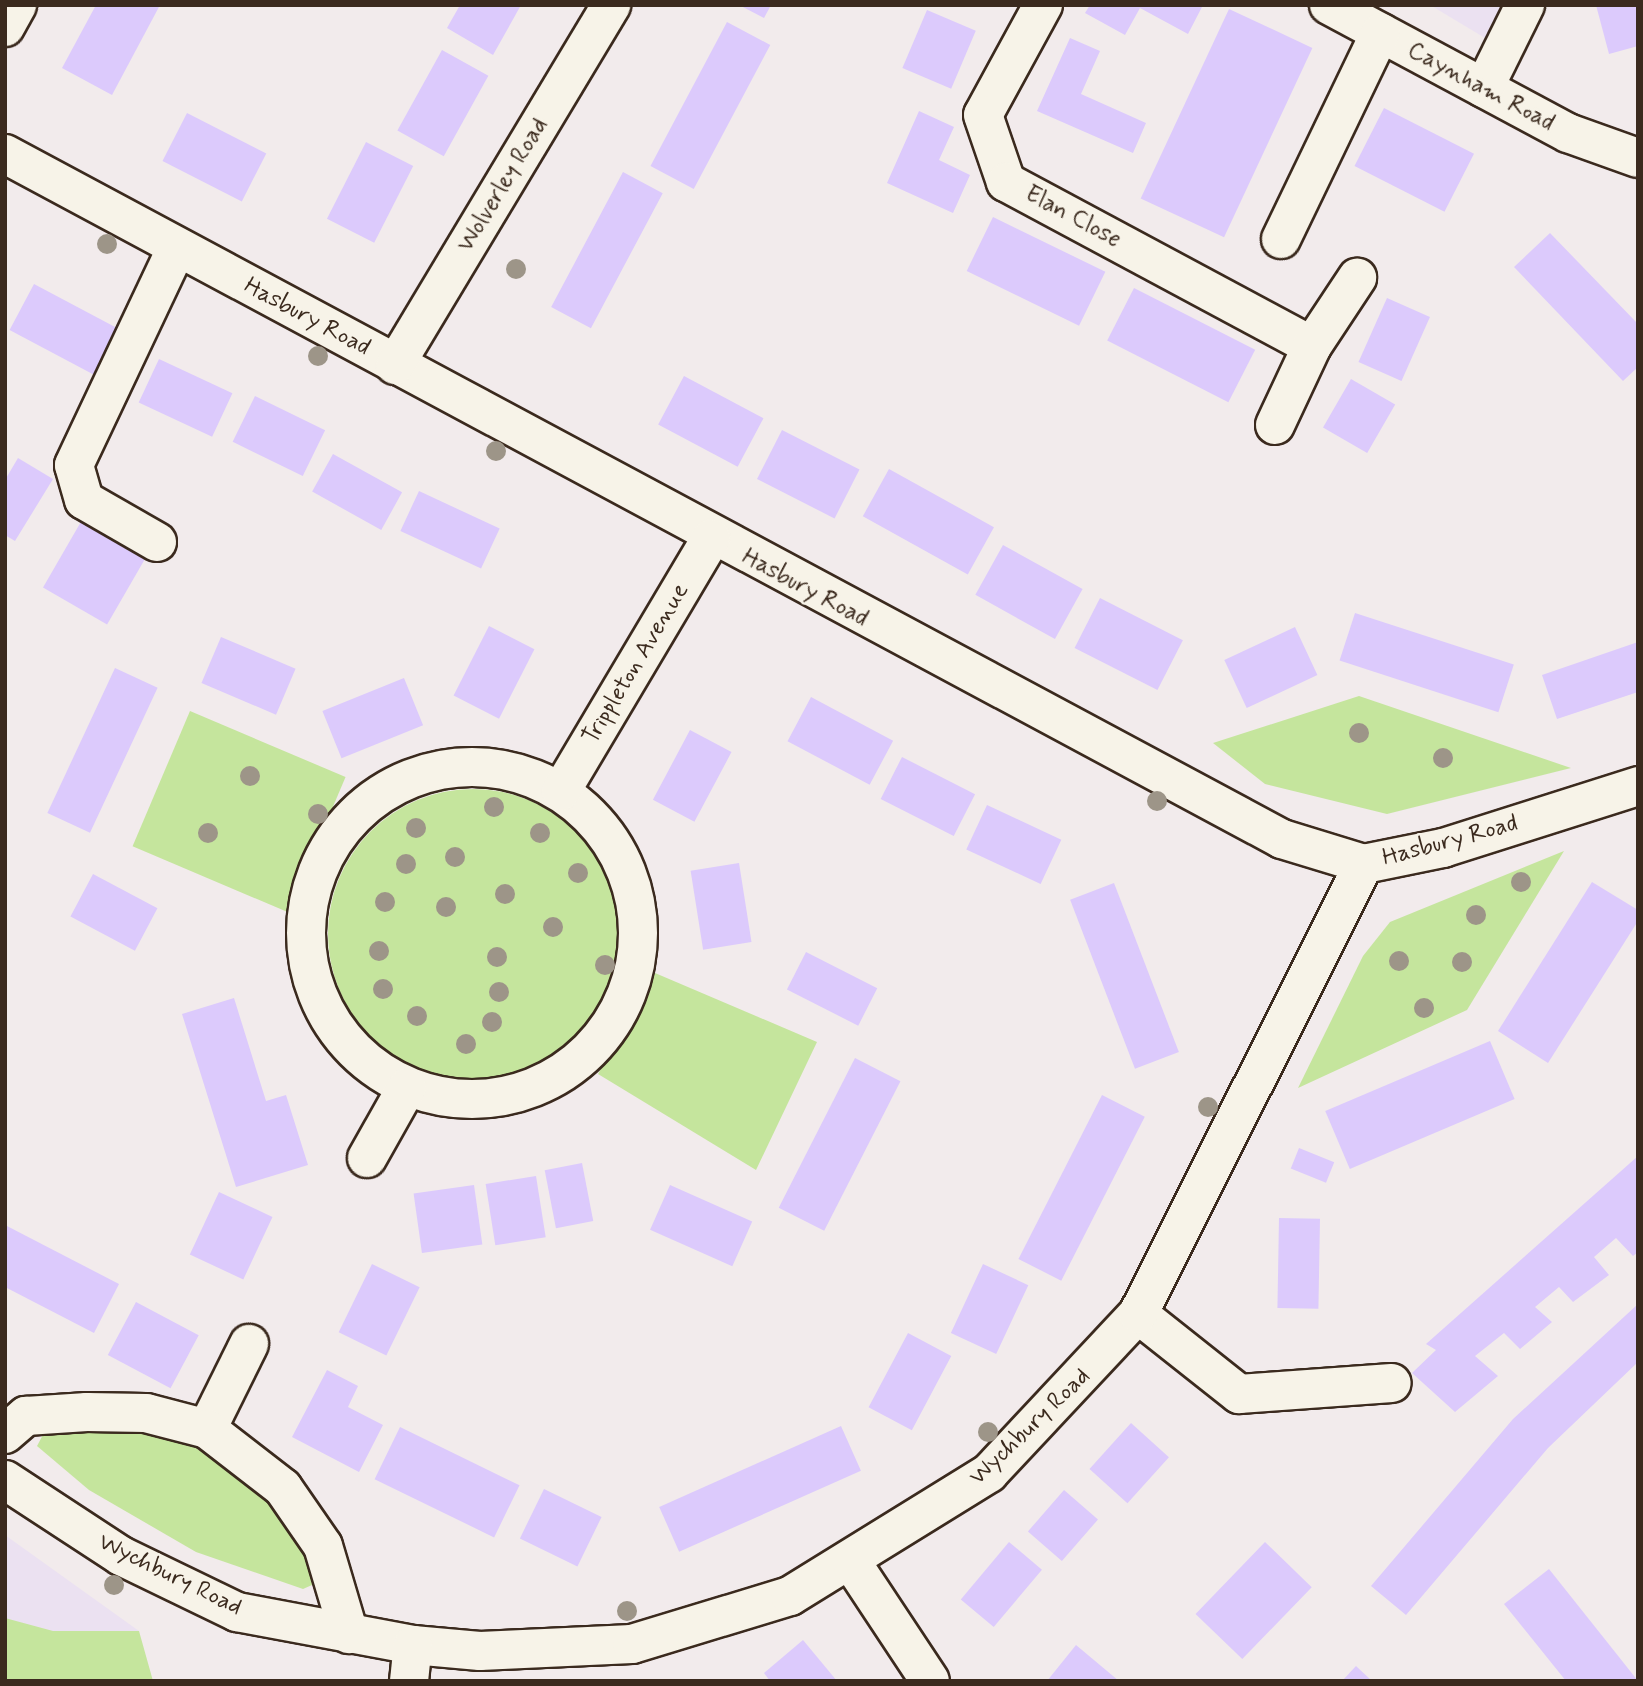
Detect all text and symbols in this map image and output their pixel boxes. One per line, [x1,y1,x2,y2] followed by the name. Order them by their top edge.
[1403,36,1559,138] street label: Caynham Road
[452,113,554,257] street label: Wolverley Road
[1020,180,1126,254] street label: Elan Close
[239,272,375,362] street label: Hasbury Road
[737,543,873,633] street label: Hasbury Road
[578,581,694,747] street label: Trippleton Avenue
[1380,809,1520,873] street label: Hasbury Road
[964,1362,1096,1492] street label: Wychbury Road
[93,1528,247,1622] street label: Wychbury Road

